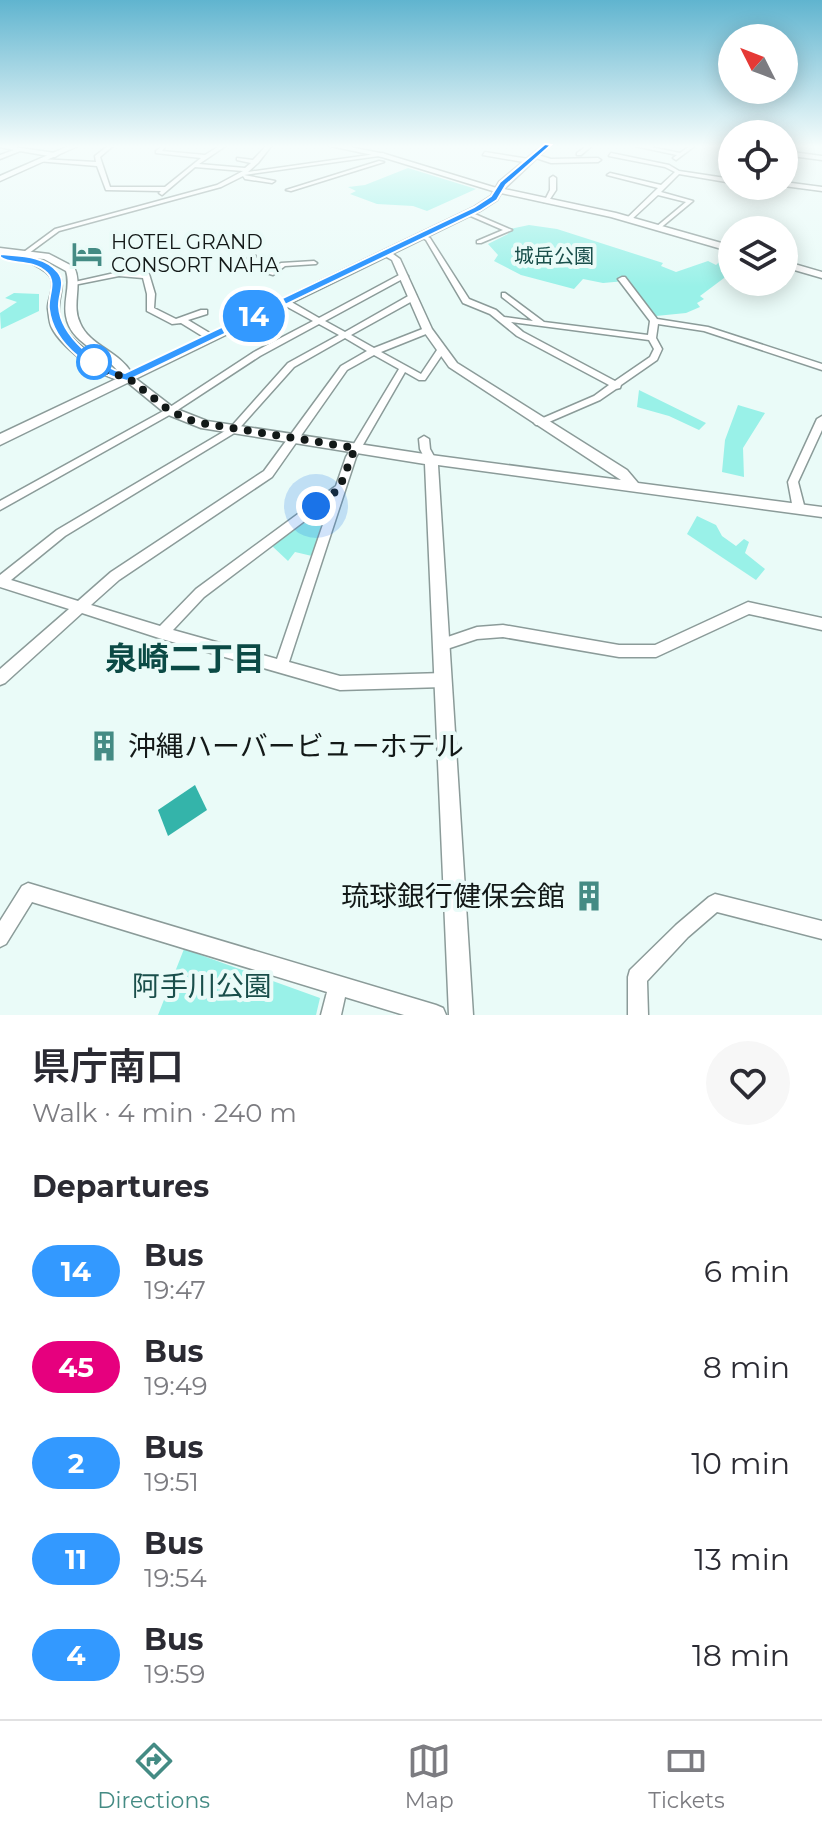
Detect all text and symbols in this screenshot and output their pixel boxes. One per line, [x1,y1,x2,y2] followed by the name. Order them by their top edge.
[718,24,798,104] north arrow
[718,24,798,296] map controls
[718,120,798,200] button: locate
[718,216,798,296] button: layers
[111,230,279,277] place label: HOTEL GRAND CONSORT NAHA
[70,237,104,271] hotel icon: HOTEL GRAND CONSORT NAHA
[514,244,594,268] park label: 城岳公園
[218,290,290,342] line badge: 14
[239,299,269,333] text: 14
[77,345,111,379] unlabelled marker
[296,486,336,526] your location
[105,639,265,678] district label: 泉崎二丁目
[87,729,121,763] building icon: 沖縄ハーバービューホテル
[128,729,464,763] place label: 沖縄ハーバービューホテル
[341,879,565,913] place label: 琉球銀行健保会館
[572,879,606,913] building icon: 琉球銀行健保会館
[132,969,272,1003] park label: 阿手川公園
[706,1041,790,1125] button: heart
[32,1043,184,1090] text: 県庁南口
[32,1097,297,1129] text: Walk · 4 min · 240 m
[32,1168,209,1205] text: Departures
[144,1237,204,1274] text: Bus
[704,1253,790,1290] text: 6 min
[61,1254,91,1288] text: 14
[144,1274,206,1306] text: 19:47
[144,1333,204,1370] text: Bus
[703,1349,790,1386] text: 8 min
[58,1350,94,1384] text: 45
[144,1370,208,1402] text: 19:49
[144,1429,204,1466] text: Bus
[691,1445,790,1482] text: 10 min
[68,1446,84,1480] text: 2
[144,1466,199,1498] text: 19:51
[144,1525,204,1562] text: Bus
[694,1541,790,1578] text: 13 min
[65,1542,87,1576] text: 11
[144,1562,207,1594] text: 19:54
[144,1621,204,1658] text: Bus
[692,1637,790,1674] text: 18 min
[66,1638,86,1672] text: 4
[144,1658,205,1690] text: 19:59
[97,1739,210,1814] tab: Directions
[405,1739,454,1814] tab: Map
[648,1739,725,1814] tab: Tickets

